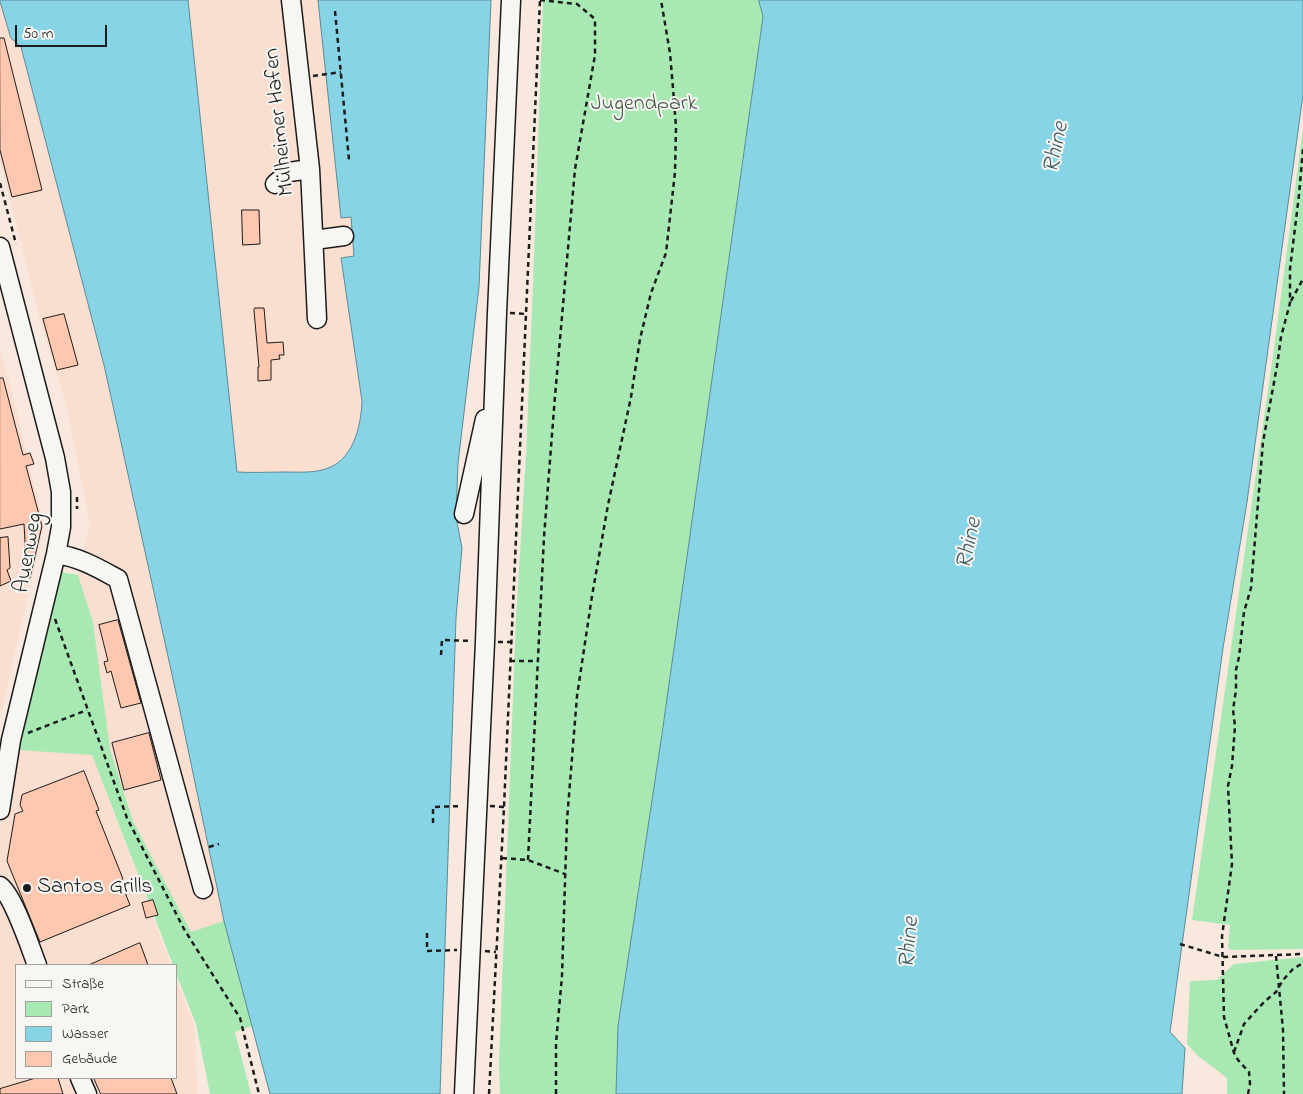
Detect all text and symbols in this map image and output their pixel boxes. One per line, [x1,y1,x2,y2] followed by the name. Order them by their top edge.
[18,15,110,47] scale bar
[23,23,53,45] text: 50 m
[260,47,302,197] street label: Mülheimer Hafen
[591,92,697,118] park label: Jugendpark
[1039,120,1077,176] water label: Rhine
[10,511,50,595] street label: Auenweg
[952,516,990,572] water label: Rhine
[37,875,153,901] place label: Santos Grills
[21,882,33,894] marker: Santos Grills
[894,916,928,970] water label: Rhine
[15,964,178,1079] legend
[62,973,104,995] text: Straße
[62,998,89,1020] text: Park
[62,1023,108,1045] text: Wasser
[62,1048,117,1070] text: Gebäude

